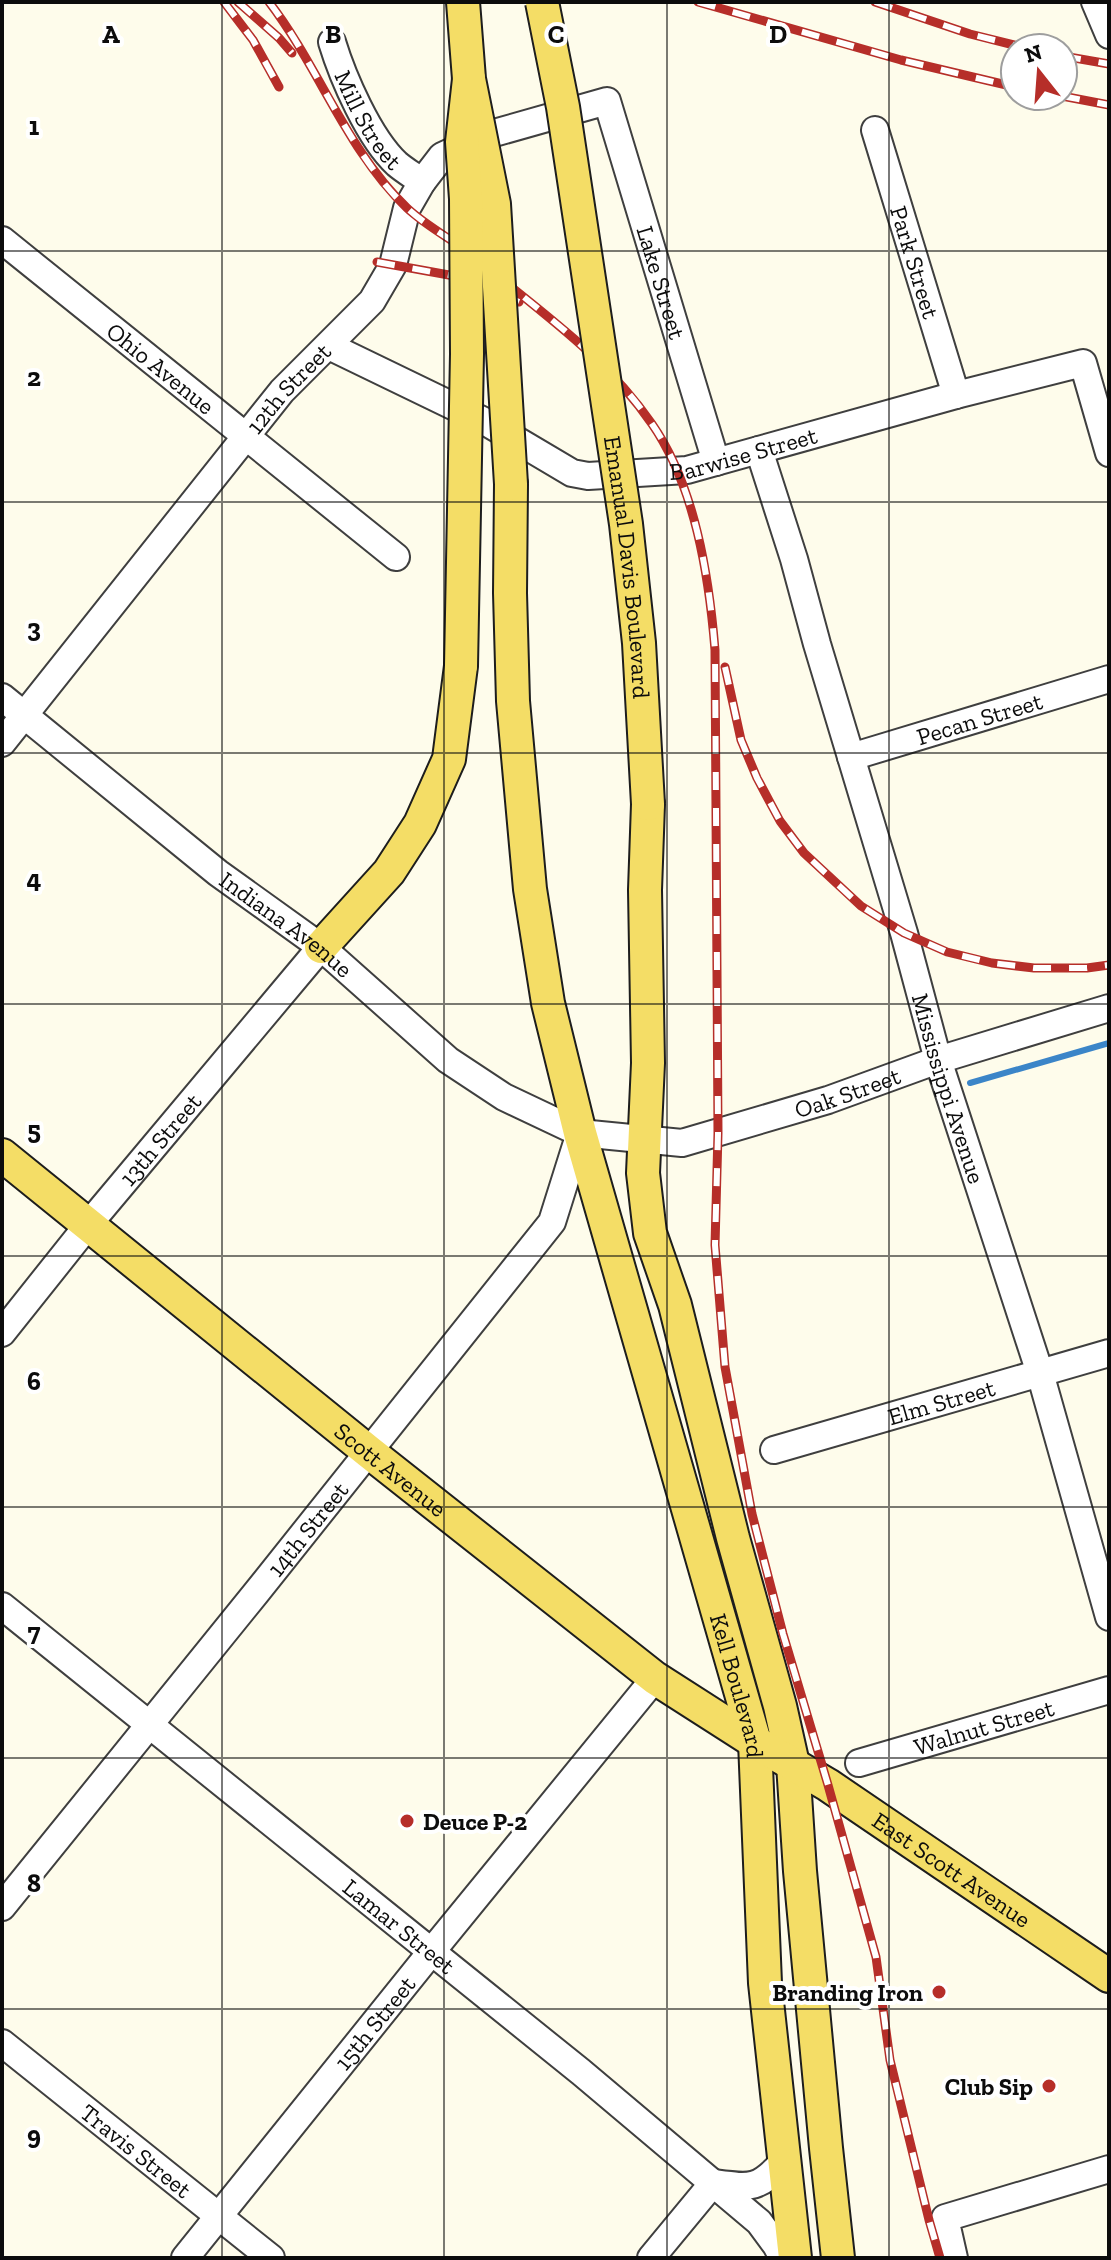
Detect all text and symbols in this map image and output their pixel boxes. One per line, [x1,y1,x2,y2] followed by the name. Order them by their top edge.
[102,18,120,50] text: A
[325,18,341,50] text: B
[548,18,564,50] text: C
[769,18,787,50] text: D
[999,32,1079,112] north arrow
[1021,38,1046,69] text: N
[329,66,408,175] street label: Mill Street
[29,110,40,142] text: 1
[884,202,946,322] street label: Park Street
[631,222,693,342] street label: Lake Street
[101,316,221,420] street label: Ohio Avenue
[240,337,336,439] street label: 12th Street
[27,361,41,393] text: 2
[668,420,820,486] street label: Barwise Street
[598,434,657,699] street label: Emanual Davis Boulevard
[27,612,41,644] text: 3
[913,686,1046,751] street label: Pecan Street
[27,863,42,895] text: 4
[214,865,359,983] street label: Indiana Avenue
[906,990,992,1187] street label: Mississippi Avenue
[791,1060,904,1124] street label: Oak Street
[113,1087,207,1191] street label: 13th Street
[27,1114,41,1146] text: 5
[27,1365,41,1397] text: 6
[884,1372,998,1431] street label: Elm Street
[329,1416,453,1522] street label: Scott Avenue
[261,1476,354,1582] street label: 14th Street
[704,1610,770,1758] street label: Kell Boulevard
[28,1616,41,1648] text: 7
[911,1692,1057,1761] street label: Walnut Street
[867,1805,1037,1933] street label: East Scott Avenue
[423,1807,527,1836] place label: Deuce P-2
[398,1812,416,1830] marker: Deuce P-2
[27,1867,41,1899] text: 8
[337,1872,461,1980] street label: Lamar Street
[328,1970,421,2076] street label: 15th Street
[772,1978,923,2007] place label: Branding Iron
[930,1983,948,2001] marker: Branding Iron
[945,2072,1033,2101] place label: Club Sip
[1040,2077,1058,2095] marker: Club Sip
[75,2097,198,2204] street label: Travis Street
[27,2119,41,2151] text: 9

